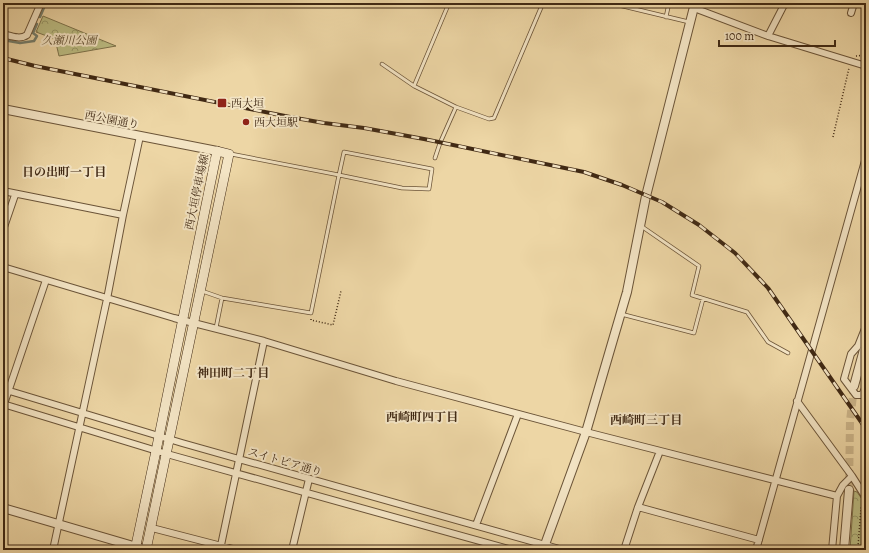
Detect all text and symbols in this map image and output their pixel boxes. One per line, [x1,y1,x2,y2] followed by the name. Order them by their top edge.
[719,22,835,48] scale bar
[725,28,754,44] text: 100 m
[42,33,98,48] park label: 久瀬川公園
[231,96,264,111] place label: 西大垣
[216,97,228,109] marker: 西大垣
[84,107,140,133] street label: 西公園通り
[254,115,298,130] place label: 西大垣駅
[241,117,251,127] marker: 西大垣駅
[182,153,212,231] street label: 西大垣停車場線
[22,164,106,180] district label: 日の出町一丁目
[197,365,269,381] district label: 神田町二丁目
[386,409,458,425] district label: 西崎町四丁目
[610,412,682,428] district label: 西崎町三丁目
[246,444,324,480] street label: スイトピア通り

